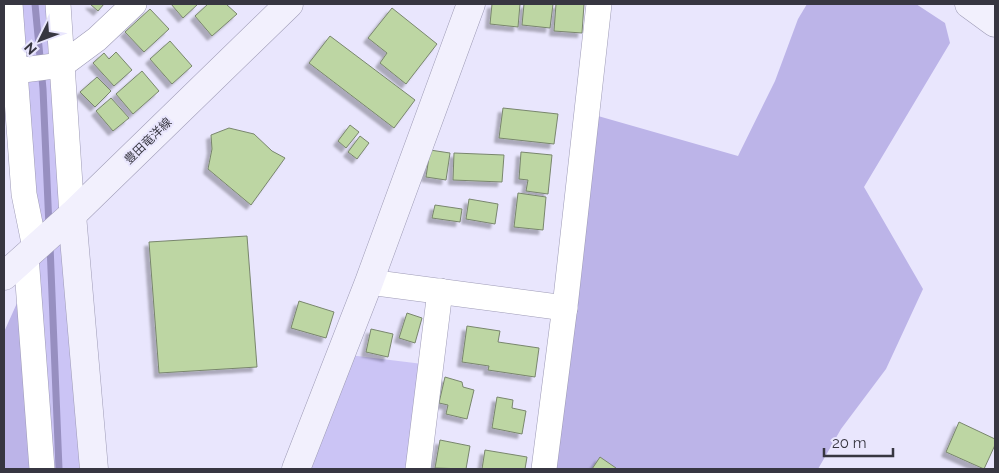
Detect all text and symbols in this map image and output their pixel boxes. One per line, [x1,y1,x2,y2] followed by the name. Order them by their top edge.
[15,15,65,65] north arrow
[21,39,40,58] text: N
[122,115,174,167] street label: 豊田竜洋線
[824,426,893,458] scale bar
[832,434,867,452] text: 20 m

